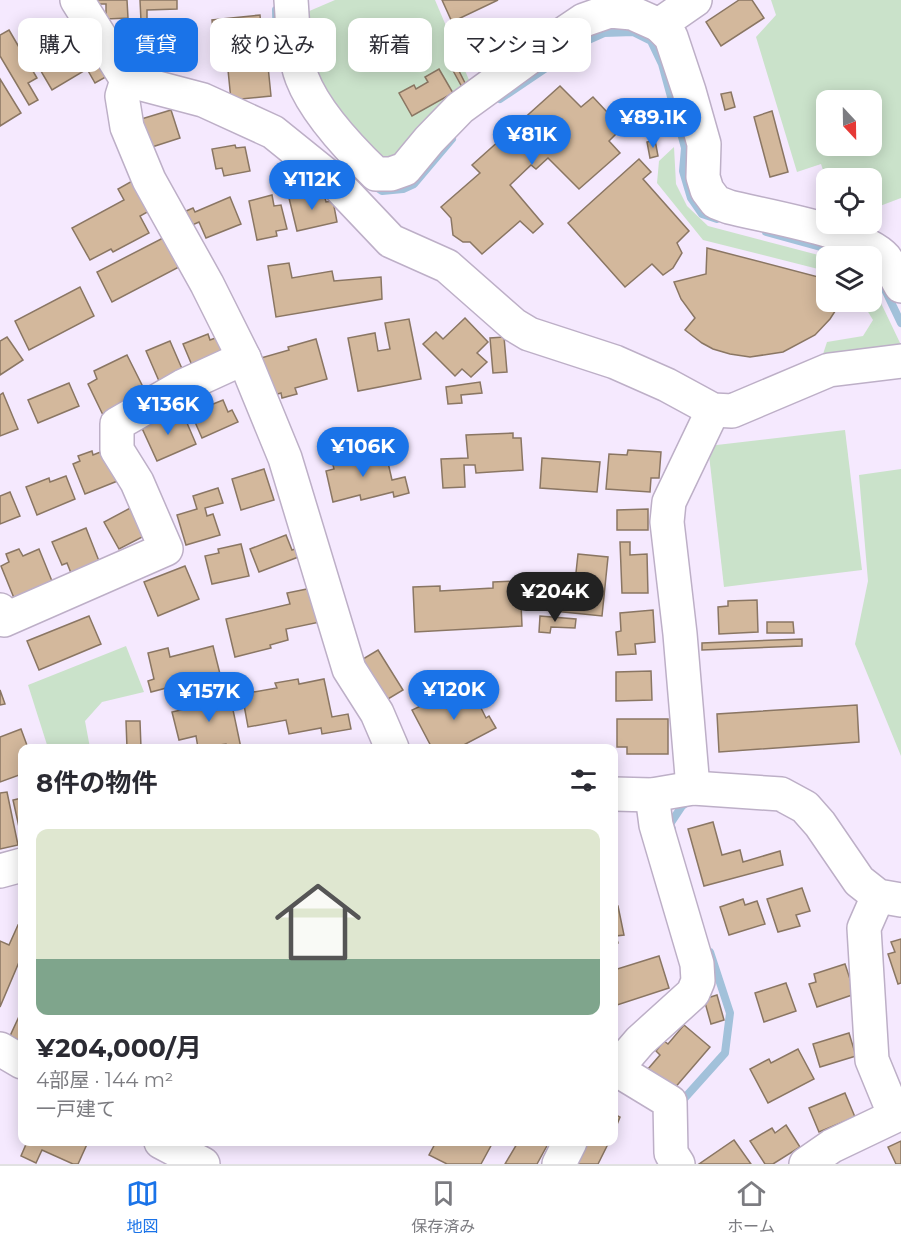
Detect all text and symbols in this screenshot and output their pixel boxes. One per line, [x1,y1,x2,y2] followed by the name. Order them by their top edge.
[18,18,102,72] chip: 購入
[114,18,198,72] chip: 賃貸
[210,18,336,72] chip: 絞り込み
[348,18,432,72] chip: 新着
[444,18,591,72] chip: マンション
[816,90,882,156] north arrow
[816,90,882,312] map controls
[604,98,702,149] pin: ¥89.1K
[619,105,687,129] text: ¥89.1K
[496,115,568,166] pin: ¥81K
[507,122,557,146] text: ¥81K
[270,160,354,211] pin: ¥112K
[283,167,341,191] text: ¥112K
[816,168,882,234] button: locate
[816,246,882,312] button: layers
[126,385,210,436] pin: ¥136K
[137,392,199,416] text: ¥136K
[321,427,405,478] pin: ¥106K
[331,434,395,458] text: ¥106K
[513,572,597,623] pin: ¥204K
[521,579,589,603] text: ¥204K
[412,670,496,721] pin: ¥120K
[167,672,251,723] pin: ¥157K
[422,677,486,701] text: ¥120K
[178,679,240,703] text: ¥157K
[567,764,600,797] icon: filters
[36,767,157,799] text: 8件の物件
[264,868,372,976] icon: home
[36,1032,202,1064] text: ¥204,000/月
[36,1068,173,1092] text: 4部屋 · 144 m²
[36,1097,116,1121] text: 一戸建て
[126,1177,159,1237] tab: 地図
[411,1177,475,1237] tab: 保存済み
[727,1177,775,1237] tab: ホーム

